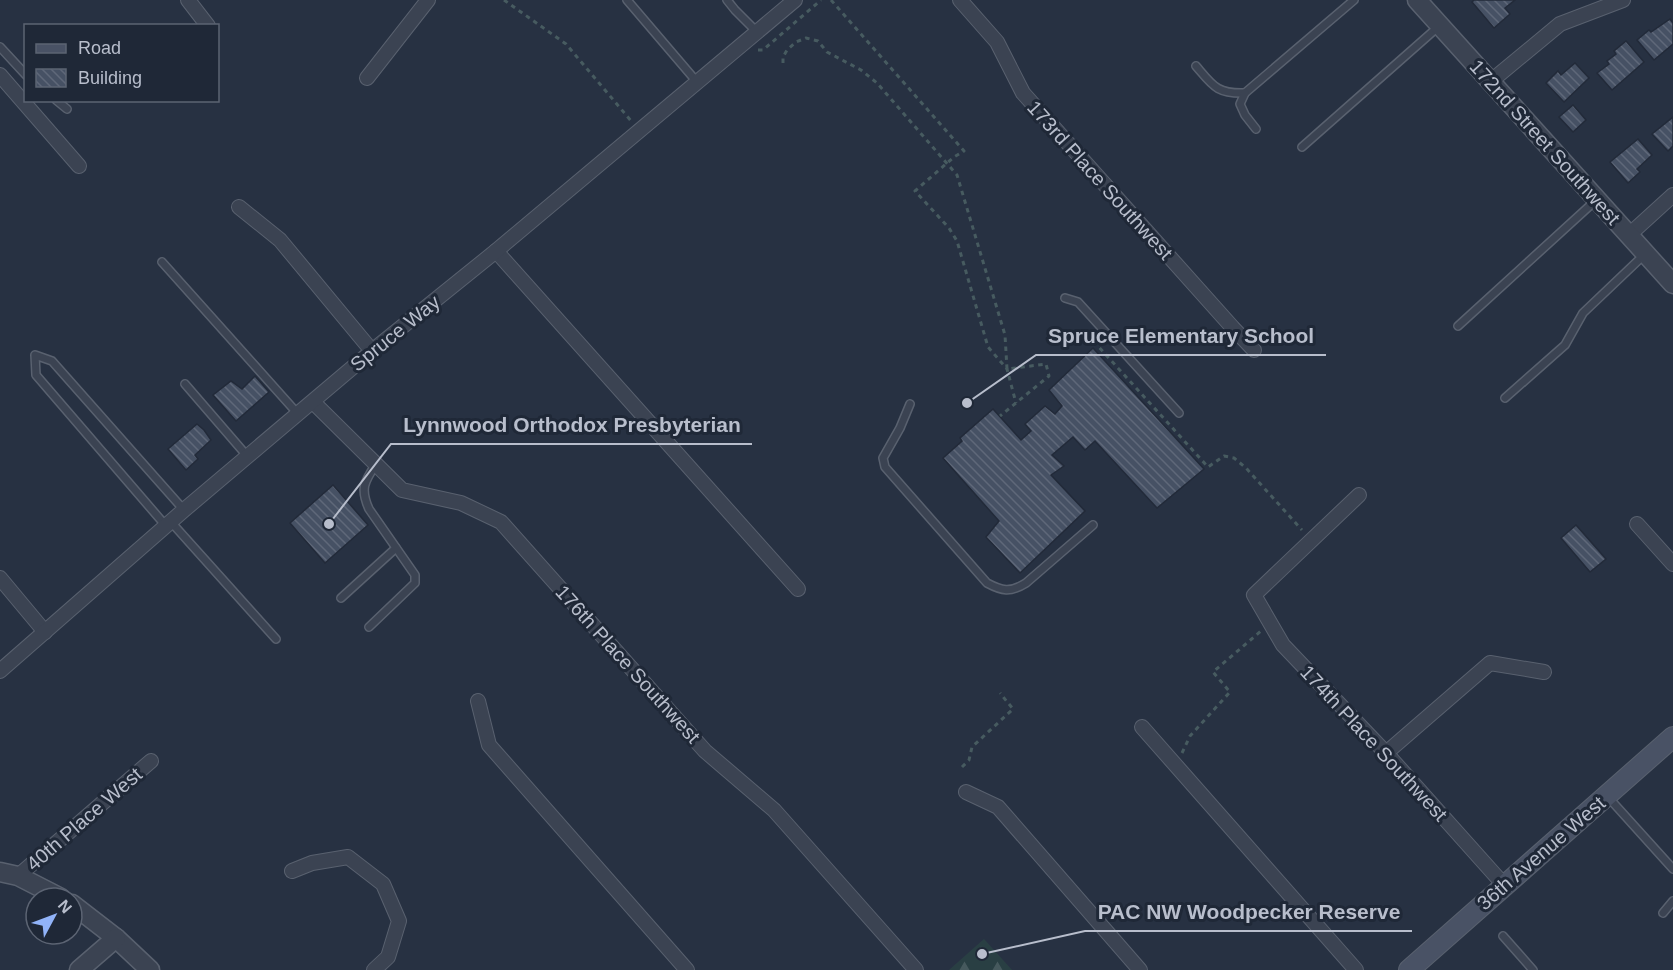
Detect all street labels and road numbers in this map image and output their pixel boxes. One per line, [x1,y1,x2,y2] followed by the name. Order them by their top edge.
[1465,55,1625,229] street label: 172nd Street Southwest
[1023,96,1177,264] street label: 173rd Place Southwest
[346,290,444,376] street label: Spruce Way
[551,581,705,748] street label: 176th Place Southwest
[1296,661,1452,826] street label: 174th Place Southwest
[22,763,146,875] street label: 40th Place West
[1473,791,1610,914] street label: 36th Avenue West

